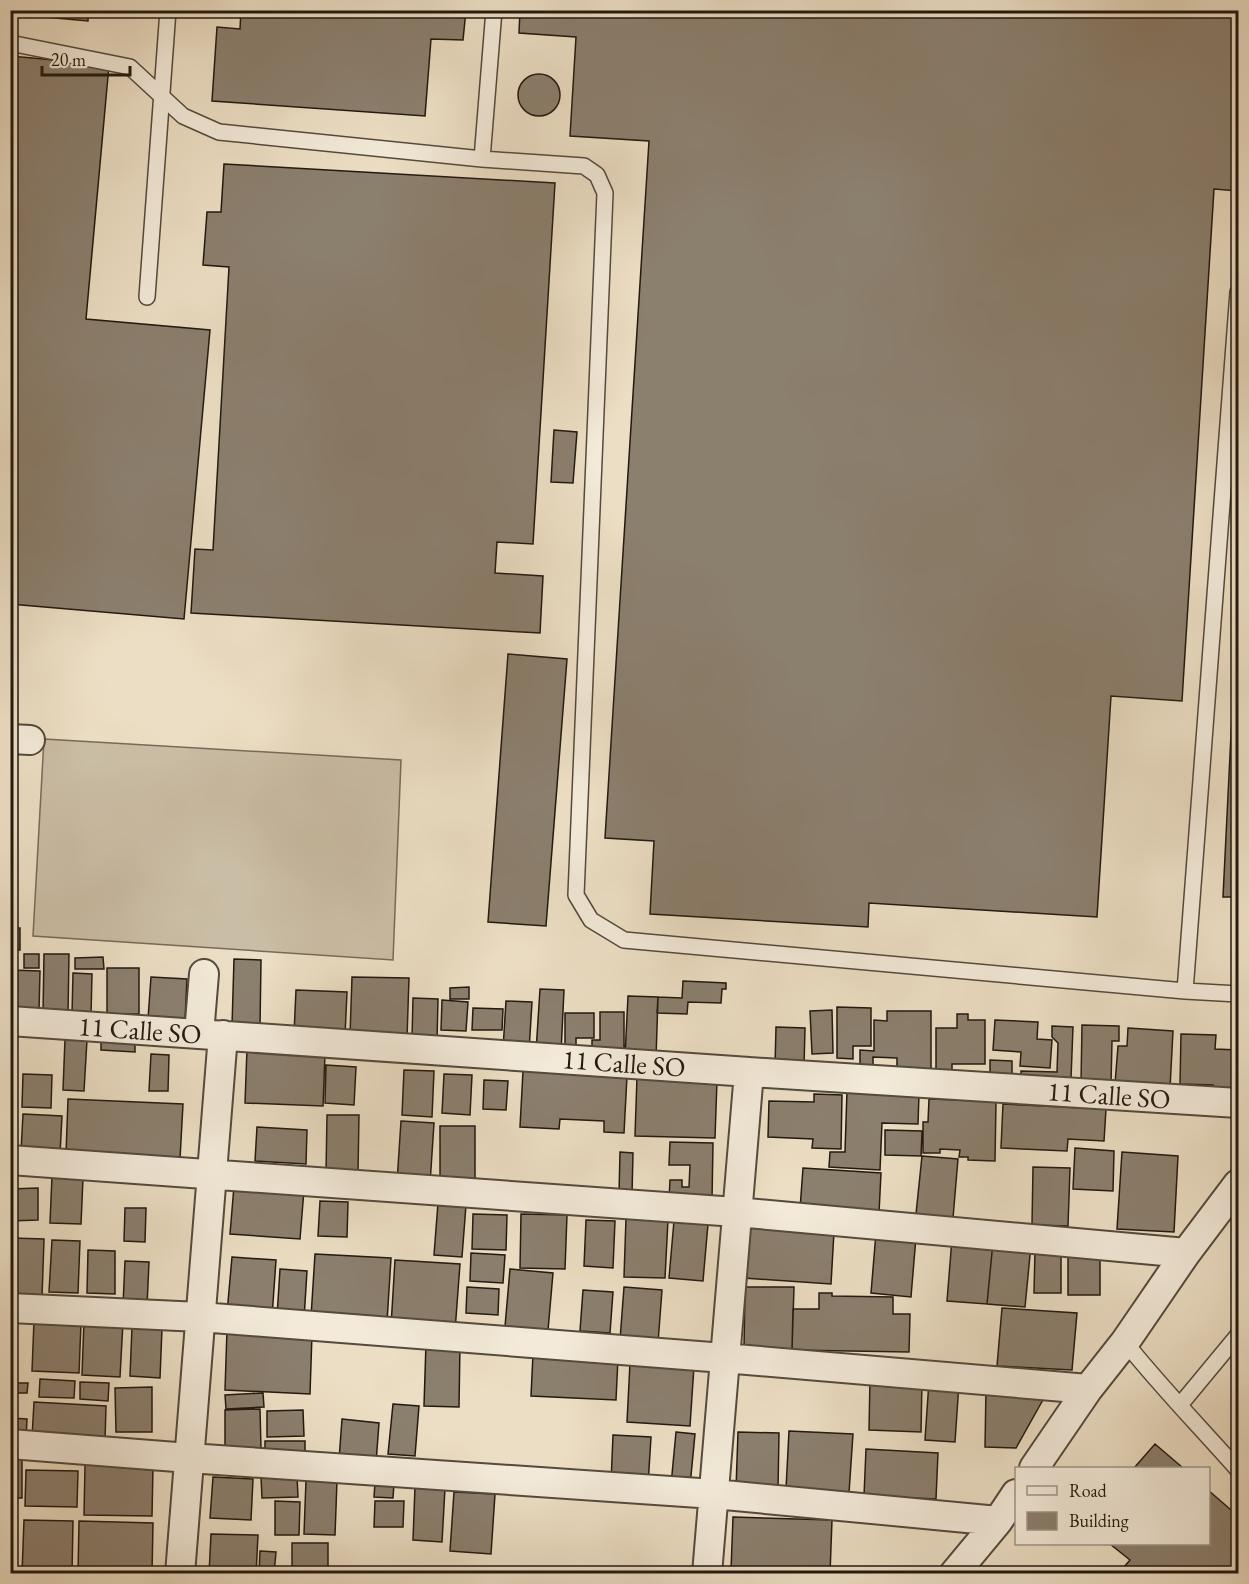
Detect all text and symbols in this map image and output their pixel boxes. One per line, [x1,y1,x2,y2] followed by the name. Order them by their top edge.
[42,39,130,77] scale bar
[51,48,86,71] text: 20 m
[77,1008,203,1052] street label: 11 Calle SO
[561,1041,687,1085] street label: 11 Calle SO
[1046,1073,1172,1117] street label: 11 Calle SO
[1015,1467,1210,1545] legend
[1069,1479,1108,1502] text: Road
[1069,1509,1129,1532] text: Building

